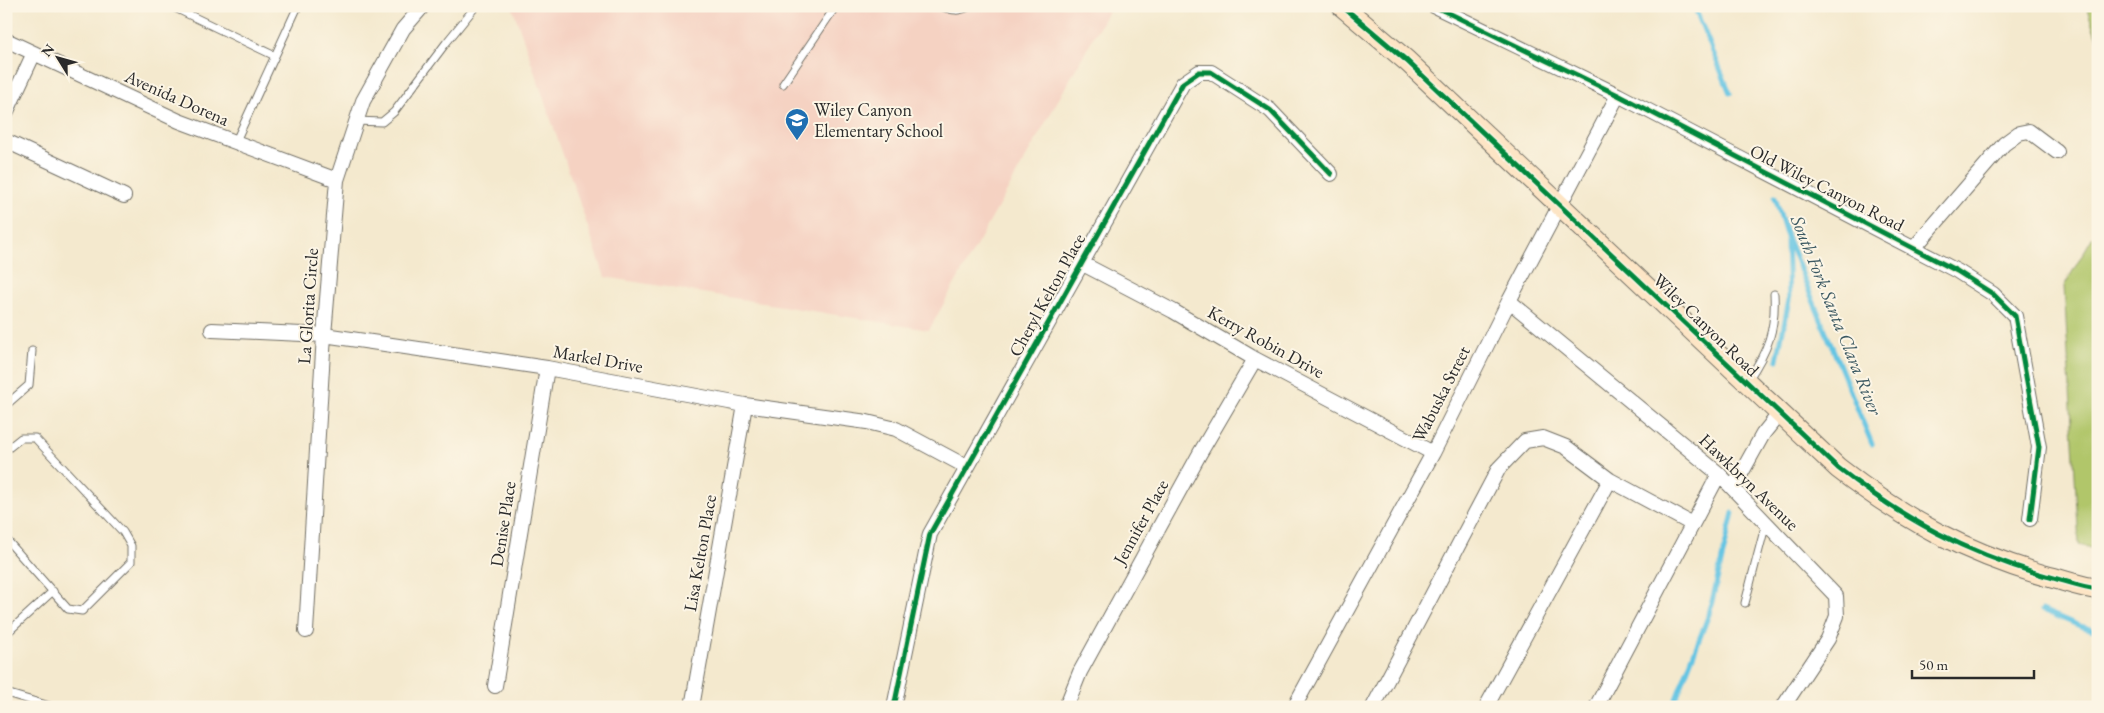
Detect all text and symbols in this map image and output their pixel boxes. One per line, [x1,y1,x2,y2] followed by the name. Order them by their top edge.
[32,32,82,82] north arrow
[37,40,59,60] text: N
[121,64,234,131] street label: Avenida Dorena
[814,98,943,142] place label: Wiley Canyon Elementary School
[784,107,810,141] school or university icon: Wiley Canyon Elementary School
[1746,139,1909,237] street label: Old Wiley Canyon Road
[1785,211,1888,419] water label: South Fork Santa Clara River
[1003,229,1090,360] street label: Cheryl Kelton Place
[292,247,323,365] street label: La Glorita Circle
[1648,268,1765,382] street label: Wiley Canyon Road
[1204,300,1329,383] street label: Kerry Robin Drive
[551,339,645,378] street label: Markel Drive
[1406,341,1475,446] street label: Wabuska Street
[1695,428,1804,535] street label: Hawkbryn Avenue
[1107,475,1173,570] street label: Jennifer Place
[484,479,521,568] street label: Denise Place
[678,493,721,613] street label: Lisa Kelton Place
[1912,648,2034,680] scale bar
[1919,655,1948,674] text: 50 m

